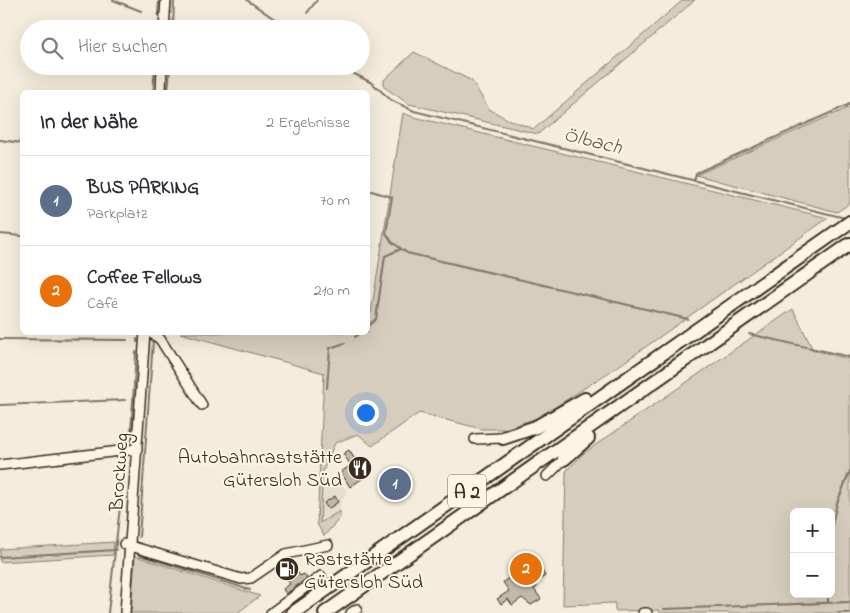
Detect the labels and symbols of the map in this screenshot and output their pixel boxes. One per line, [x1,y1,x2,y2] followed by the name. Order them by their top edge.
[560,120,626,164] water label: Ölbach
[353,400,379,426] your location
[103,432,139,514] street label: Brockweg
[178,444,342,496] place label: Autobahnraststätte Gütersloh Süd
[347,455,373,481] restaurant icon: Autobahnraststätte Gütersloh Süd
[379,465,411,503] pin: 1
[448,474,486,508] road number: A 2
[304,546,423,598] place label: Raststätte Gütersloh Süd
[510,550,542,588] pin: 2
[274,556,300,582] fuel station icon: Raststätte Gütersloh Süd

